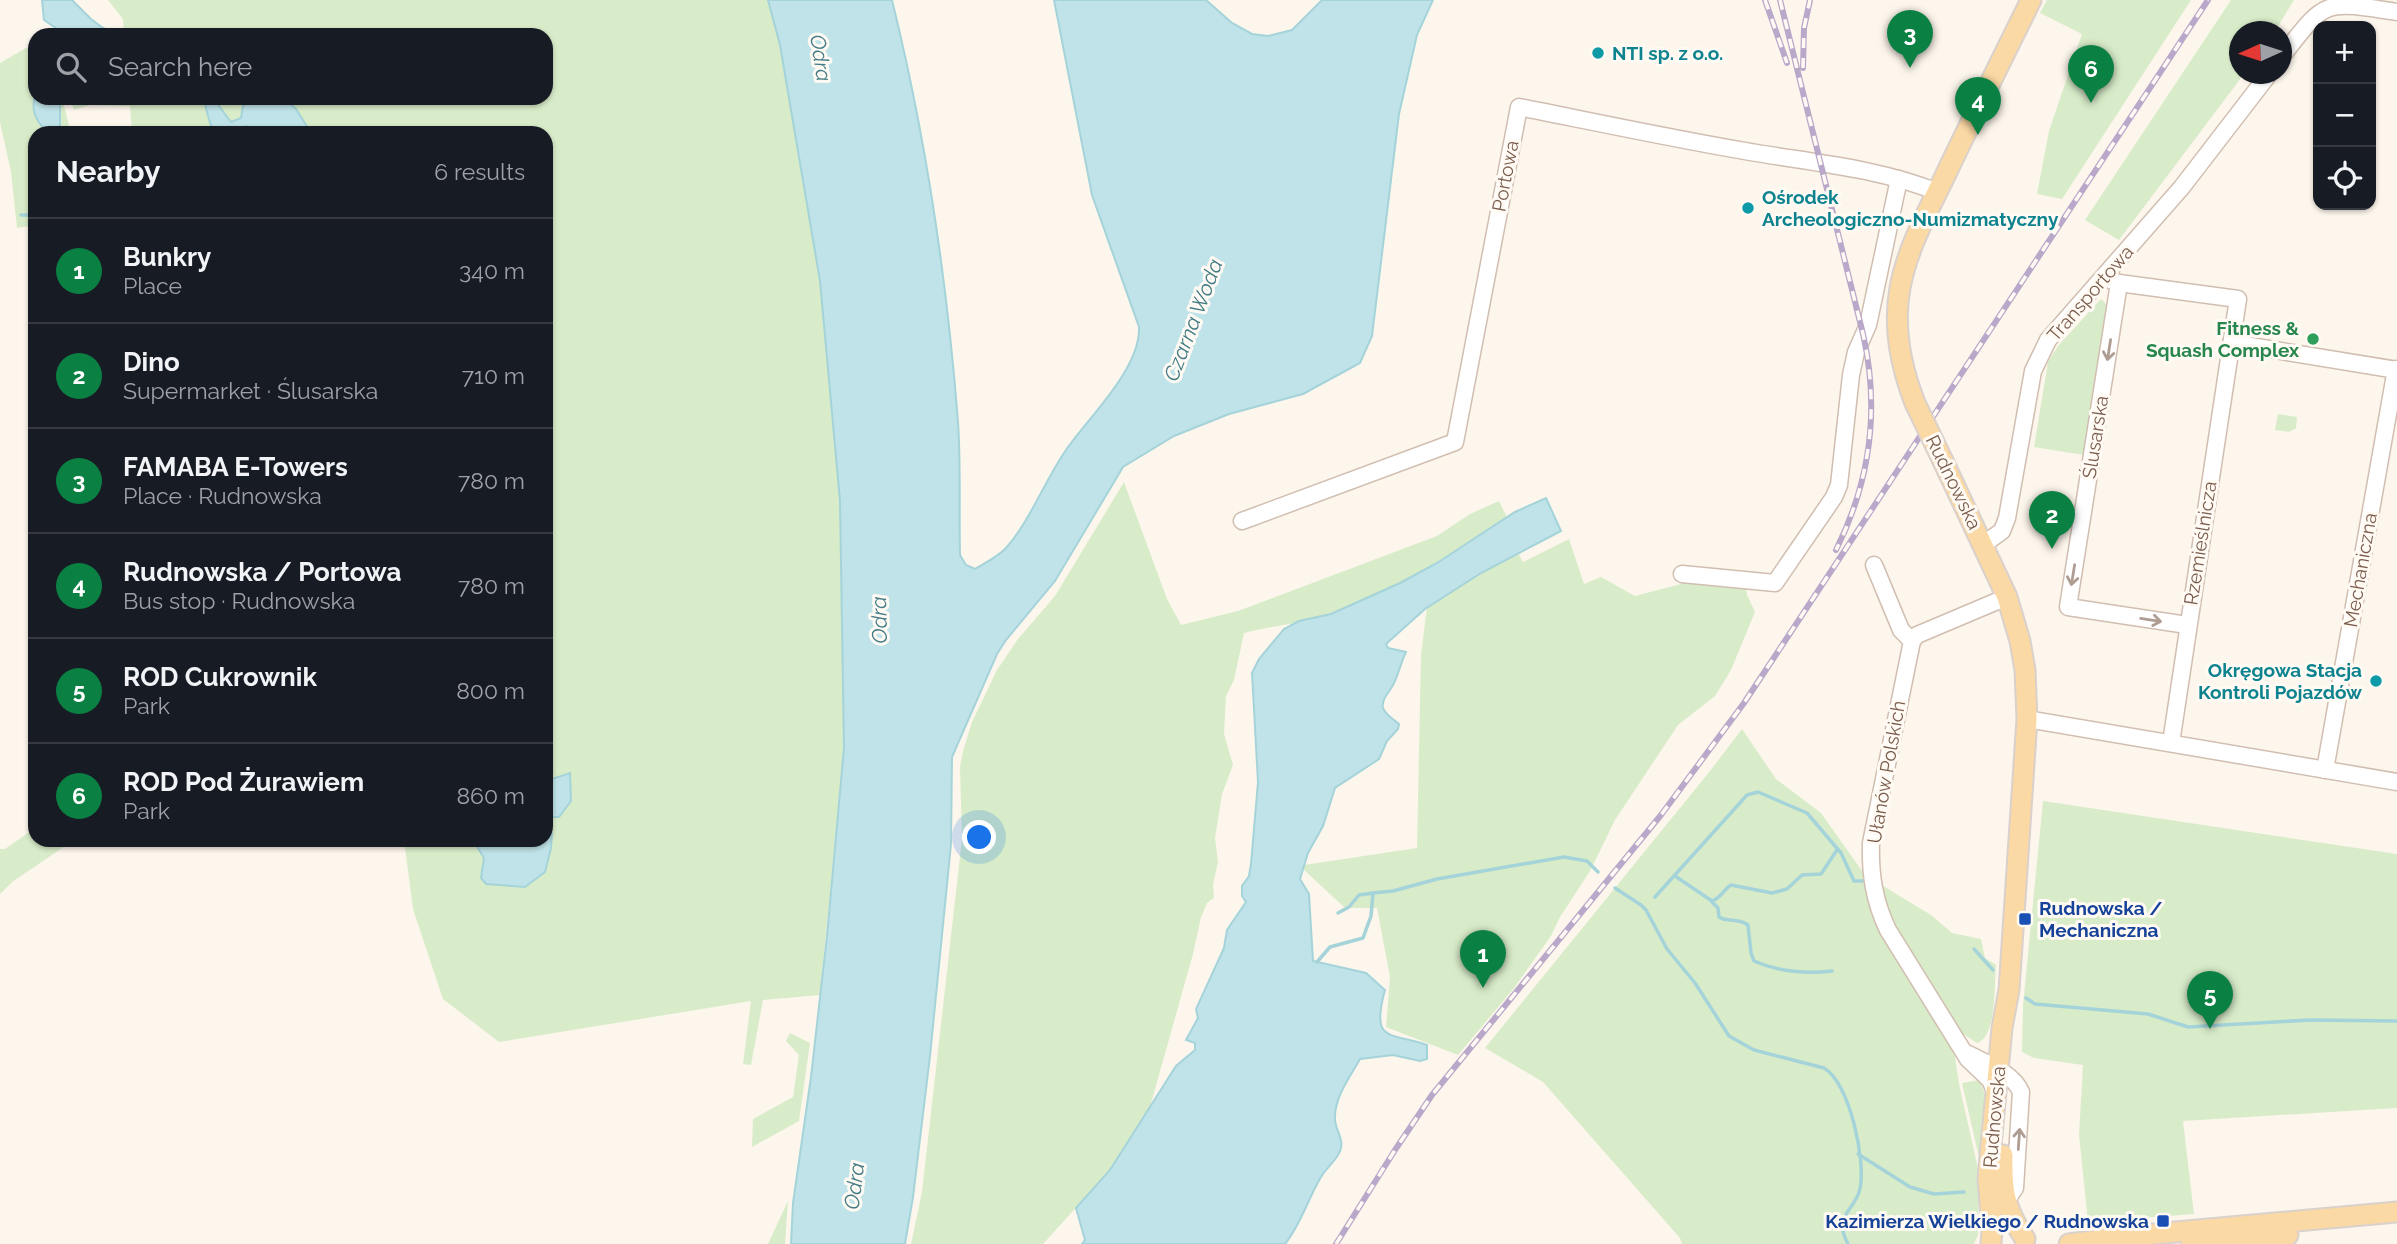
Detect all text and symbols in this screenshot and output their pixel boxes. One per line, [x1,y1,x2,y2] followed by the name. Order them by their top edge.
[1887,10,1933,68] pin: 3
[2229,21,2292,84] north arrow
[2313,21,2376,210] map controls
[2313,21,2376,84] button: +
[28,28,553,105] search box
[805,33,837,83] water label: Odra
[1612,42,1723,64] place label: NTI sp. z o.o.
[1590,45,1606,61] marker: NTI sp. z o.o.
[2068,45,2114,103] pin: 6
[52,48,90,86] icon: search
[108,52,252,82] text: Search here
[1955,77,2001,135] pin: 4
[2313,84,2376,147] button: −
[1487,138,1523,214] street label: Portowa
[2313,147,2376,210] button: locate
[56,154,160,189] text: Nearby
[434,158,525,185] text: 6 results
[1762,186,2059,230] place label: Ośrodek Archeologiczno-Numizmatyczny
[1740,200,1756,216] marker: Ośrodek Archeologiczno-Numizmatyczny
[2042,241,2138,345] street label: Transportowa
[123,242,211,272] text: Bunkry
[1158,255,1228,385] water label: Czarna Woda
[73,257,85,284] text: 1
[459,257,525,284] text: 340 m
[123,272,182,299] text: Place
[2146,317,2300,361] place label: Fitness & Squash Complex
[2305,331,2321,347] marker: Fitness & Squash Complex
[2102,339,2115,361] one-way arrow
[123,347,180,377] text: Dino
[73,362,85,389] text: 2
[462,362,525,389] text: 710 m
[123,377,378,404] text: Supermarket · Ślusarska
[2078,394,2112,480] street label: Ślusarska
[1922,431,1986,533] street label: Rudnowska
[123,452,348,482] text: FAMABA E-Towers
[73,467,85,494] text: 3
[458,467,525,494] text: 780 m
[2179,479,2221,607] street label: Rzemieślnicza
[123,482,322,509] text: Place · Rudnowska
[2029,491,2075,549] pin: 2
[2339,511,2381,629] street label: Mechaniczna
[123,557,401,587] text: Rudnowska / Portowa
[2066,563,2079,586] one-way arrow
[72,572,86,599] text: 4
[458,572,525,599] text: 780 m
[123,587,355,614] text: Bus stop · Rudnowska
[866,596,892,644] water label: Odra
[2140,614,2162,627] one-way arrow
[2198,659,2362,703] place label: Okręgowa Stacja Kontroli Pojazdów
[123,662,317,692] text: ROD Cukrownik
[2368,673,2384,689] marker: Okręgowa Stacja Kontroli Pojazdów
[73,677,85,704] text: 5
[456,677,525,704] text: 800 m
[123,692,170,719] text: Park
[1863,699,1909,845] street label: Ułanów Polskich
[123,767,364,797] text: ROD Pod Żurawiem
[72,782,86,809] text: 6
[456,782,525,809] text: 860 m
[123,797,170,824] text: Park
[962,820,996,854] your location
[2039,897,2162,941] place label: Rudnowska / Mechaniczna
[2017,911,2033,927] marker: Rudnowska / Mechaniczna
[1460,930,1506,988] pin: 1
[2187,971,2233,1029] pin: 5
[1979,1065,2009,1169] street label: Rudnowska
[2013,1128,2026,1150] one-way arrow
[839,1161,869,1211] water label: Odra
[1825,1210,2149,1232] place label: Kazimierza Wielkiego / Rudnowska
[2155,1213,2171,1229] marker: Kazimierza Wielkiego / Rudnowska

